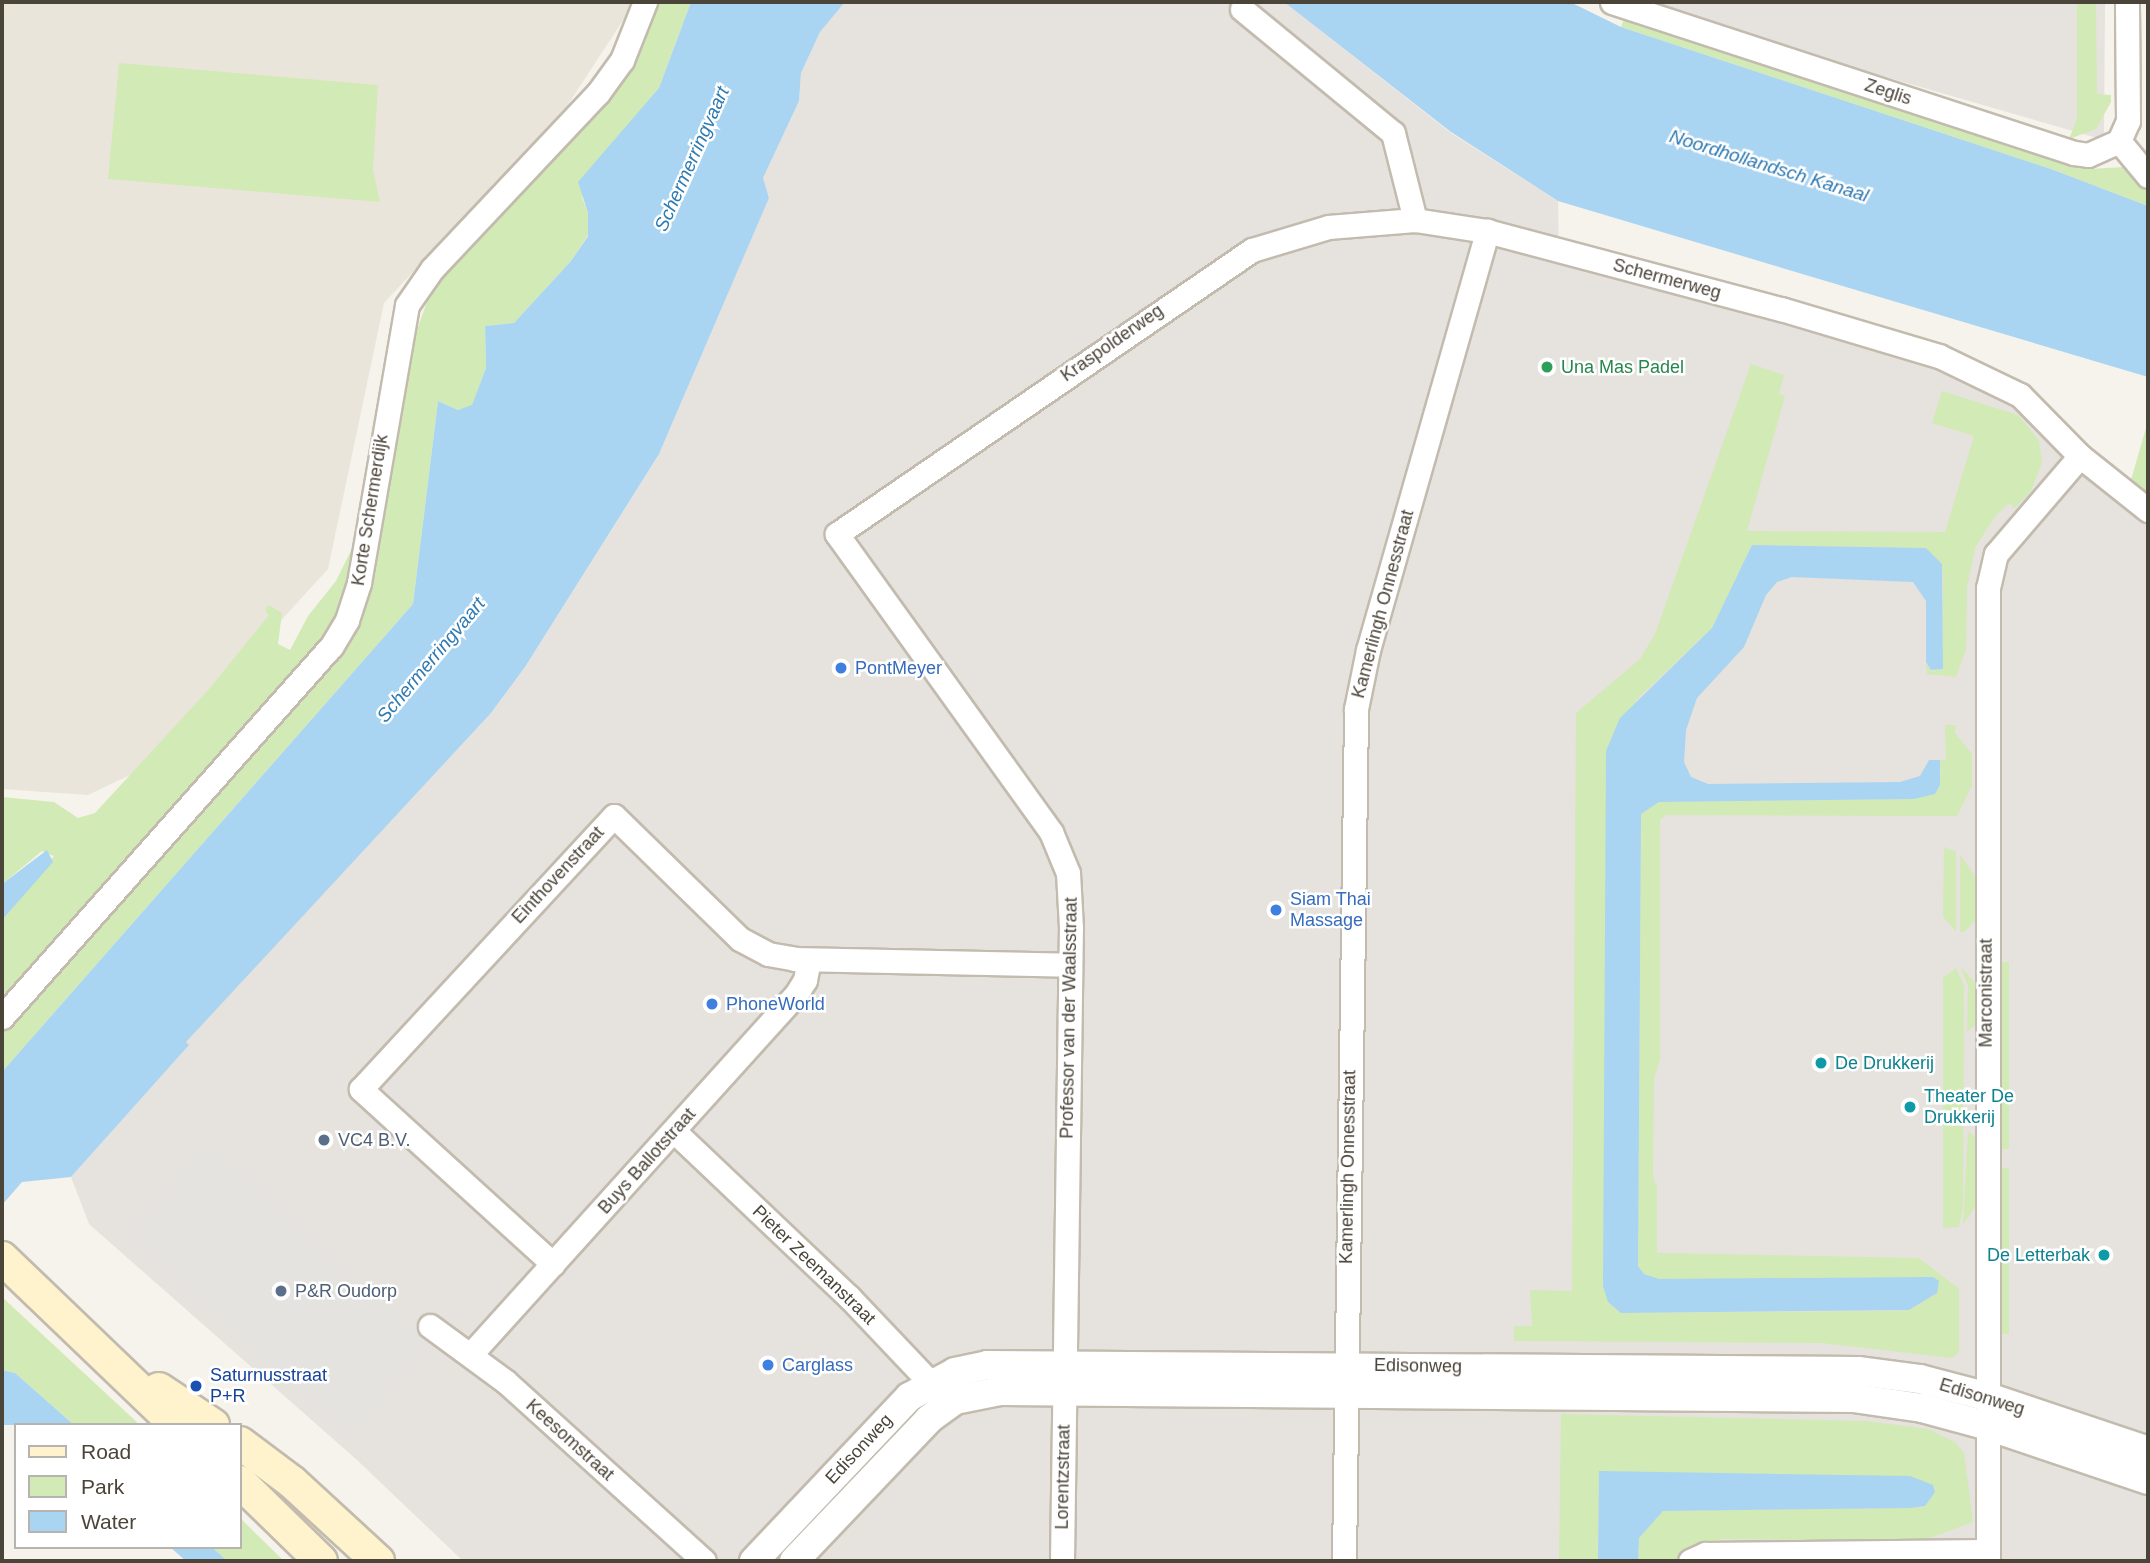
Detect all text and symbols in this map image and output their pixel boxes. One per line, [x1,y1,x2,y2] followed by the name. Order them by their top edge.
[1862,74,1914,110] street label: Zeglis
[650,83,734,235] water label: Schermerringvaart
[1667,125,1871,207] water label: Noordhollandsch Kanaal
[1611,254,1723,304] street label: Schermerweg
[1057,300,1167,386] street label: Kraspolderweg
[1561,356,1684,378] place label: Una Mas Padel
[1539,359,1555,375] marker: Una Mas Padel
[347,433,393,587] street label: Korte Schermerdijk
[1347,507,1419,701] street label: Kamerlingh Onnesstraat
[372,593,490,727] water label: Schermerringvaart
[855,657,942,679] place label: PontMeyer
[833,660,849,676] marker: PontMeyer
[507,822,609,928] street label: Einthovenstraat
[1290,889,1371,932] place label: Siam Thai Massage
[1056,897,1082,1139] street label: Professor van der Waalsstraat
[1268,902,1284,918] marker: Siam Thai Massage
[1975,938,1997,1048] street label: Marconistraat
[726,993,825,1015] place label: PhoneWorld
[704,996,720,1012] marker: PhoneWorld
[1835,1052,1934,1074] place label: De Drukkerij
[1813,1055,1829,1071] marker: De Drukkerij
[1336,1070,1360,1264] street label: Kamerlingh Onnesstraat
[1924,1086,2014,1128] place label: Theater De Drukkerij
[1902,1099,1918,1115] marker: Theater De Drukkerij
[594,1104,700,1218] street label: Buys Ballotstraat
[338,1129,410,1151] place label: VC4 B.V.
[316,1132,332,1148] marker: VC4 B.V.
[748,1201,880,1329] street label: Pieter Zeemanstraat
[1987,1244,2090,1266] place label: De Letterbak
[2096,1247,2112,1263] marker: De Letterbak
[295,1280,397,1302] place label: P&R Oudorp
[273,1283,289,1299] marker: P&R Oudorp
[782,1354,853,1376] place label: Carglass
[1374,1354,1462,1378] street label: Edisonweg
[760,1357,776,1373] marker: Carglass
[210,1365,327,1408] place label: Saturnusstraat P+R
[1937,1374,2027,1420] street label: Edisonweg
[188,1378,204,1394] marker: Saturnusstraat P+R
[522,1395,618,1485] street label: Keesomstraat
[821,1409,897,1489] street label: Edisonweg
[14,1423,242,1549] legend
[1051,1424,1075,1530] street label: Lorentzstraat
[81,1440,131,1463] text: Road
[81,1475,124,1498] text: Park
[81,1510,136,1533] text: Water

